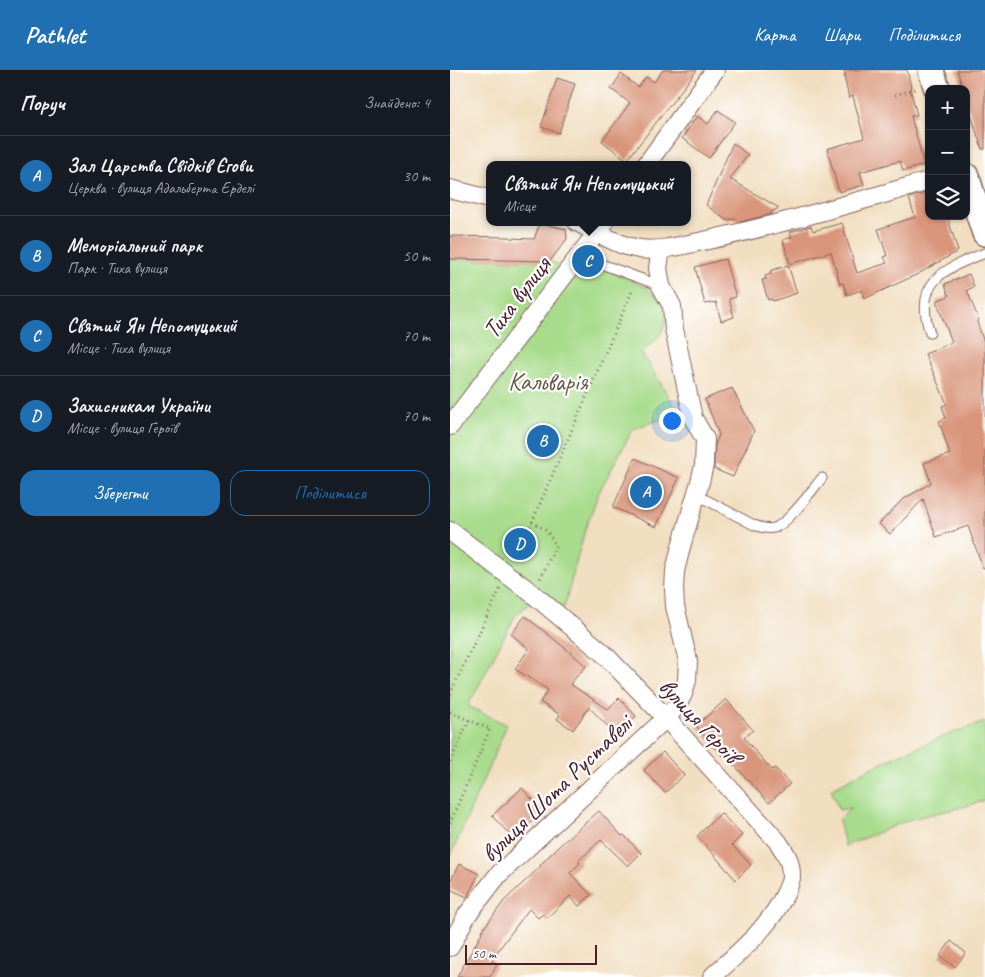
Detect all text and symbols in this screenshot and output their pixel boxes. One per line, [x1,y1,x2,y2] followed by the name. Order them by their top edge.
[25,20,85,50] text: Pathlet
[754,24,795,46] text: Карта
[823,24,860,46] text: Шари
[888,24,960,46] text: Поділитися
[925,85,970,220] map controls
[925,85,970,130] button: +
[20,90,65,116] text: Поруч
[364,93,430,113] text: Знайдено: 4
[925,130,970,175] button: −
[67,154,253,178] text: Зал Царства Свідків Єгови
[486,161,691,226] popup
[32,166,40,186] text: A
[403,166,430,186] text: 30 m
[504,172,673,196] text: Святий Ян Непомуцький
[925,175,970,220] button: layers
[67,178,254,198] text: Церква · вулиця Адальберта Ерделі
[504,196,535,216] text: Місце
[67,234,203,258] text: Меморіальний парк
[572,242,604,280] pin: C
[32,246,40,266] text: B
[403,246,430,266] text: 50 m
[476,249,559,345] street label: Тиха вулиця
[67,258,167,278] text: Парк · Тиха вулиця
[67,314,237,338] text: Святий Ян Непомуцький
[32,326,40,346] text: C
[403,326,430,346] text: 70 m
[67,338,170,358] text: Місце · Тиха вулиця
[508,366,589,398] park label: Кальварія
[67,394,210,418] text: Захисникам України
[31,406,41,426] text: D
[403,406,430,426] text: 70 m
[659,408,685,434] your location
[67,418,177,438] text: Місце · вулиця Героїв
[527,422,559,460] pin: B
[20,470,220,516] button: Зберегти
[230,470,430,516] button: Поділитися
[630,473,662,511] pin: A
[504,525,536,563] pin: D
[652,671,751,775] street label: вулиця Героїв
[474,706,642,869] street label: вулиця Шота Руставелі
[465,942,598,965] scale bar
[472,945,496,962] text: 50 m

